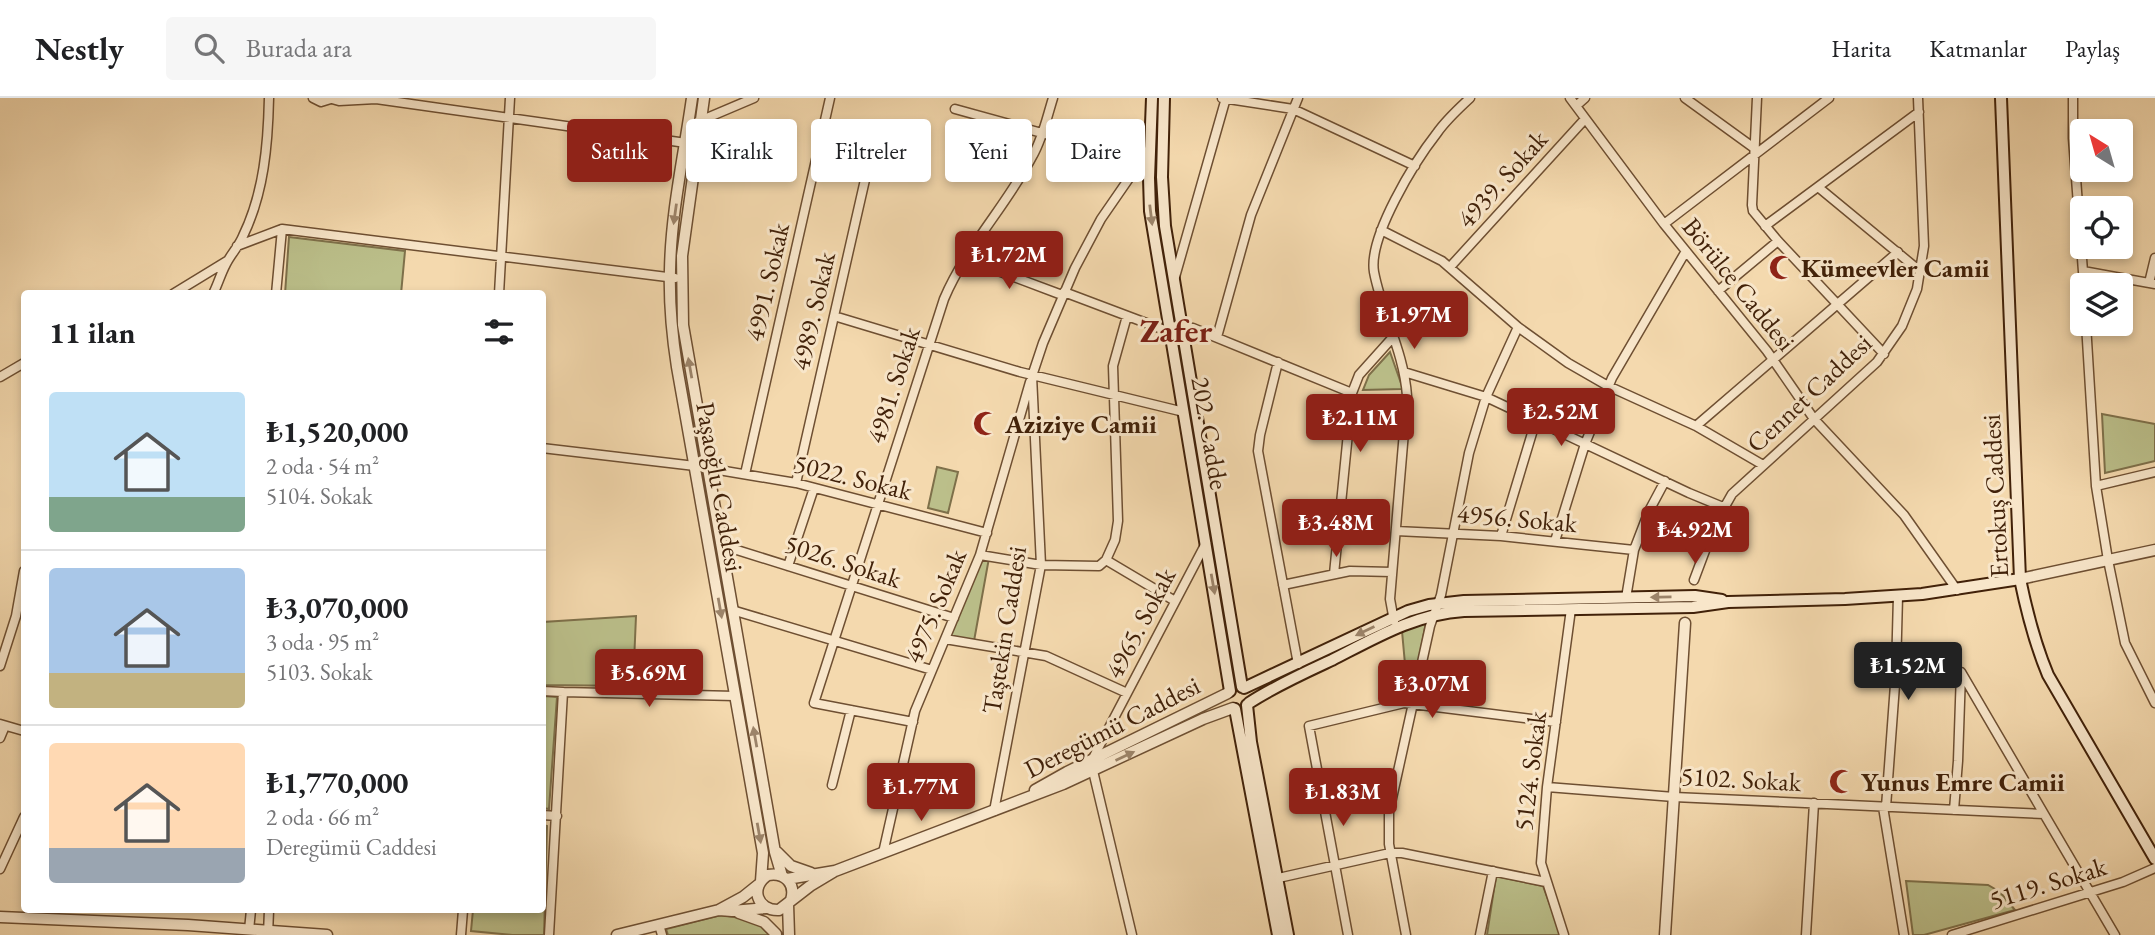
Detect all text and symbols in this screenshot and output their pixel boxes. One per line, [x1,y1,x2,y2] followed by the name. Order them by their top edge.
[166,17,656,80] search box
[35,27,124,70] text: Nestly
[190,29,228,67] icon: search
[246,31,352,65] text: Burada ara
[1831,33,1891,64] text: Harita
[1929,33,2027,64] text: Katmanlar
[2065,33,2120,64] text: Paylaş
[567,119,672,182] chip: Satılık
[686,119,797,182] chip: Kiralık
[811,119,931,182] chip: Filtreler
[945,119,1032,182] chip: Yeni
[1046,119,1145,182] chip: Daire
[2070,119,2133,182] north arrow
[2070,119,2133,336] map controls
[1449,122,1555,235] street label: 4939. Sokak
[2070,196,2133,259] button: locate
[669,203,680,225] one-way arrow
[1145,204,1156,226] one-way arrow
[1675,210,1803,358] street label: Börülce Caddesi
[737,219,797,344] street label: 4991. Sokak
[952,232,1066,291] pin: ₺1.72M
[971,239,1047,269] text: ₺1.72M
[783,248,843,373] street label: 4989. Sokak
[1801,251,1990,285] place label: Kümeevler Camii
[1767,254,1795,282] mosque icon: Kümeevler Camii
[2070,273,2133,336] button: layers
[1357,292,1471,351] pin: ₺1.97M
[1376,299,1452,329] text: ₺1.97M
[1140,309,1213,352] district label: Zafer
[49,313,135,352] text: 11 ilan
[480,313,518,351] icon: filters
[858,322,928,448] street label: 4981. Sokak
[1739,326,1879,460] street label: Cennet Caddesi
[684,357,695,379] one-way arrow
[1183,374,1237,492] street label: 202. Cadde
[1504,388,1618,448] pin: ₺2.52M
[1303,394,1417,454] pin: ₺2.11M
[1523,396,1599,426] text: ₺2.52M
[688,400,752,574] street label: Paşaoğlu Caddesi
[1322,402,1398,432] text: ₺2.11M
[1004,407,1157,441] place label: Aziziye Camii
[971,410,999,438] mosque icon: Aziziye Camii
[266,412,408,451] text: ₺1,520,000
[1974,413,2016,579] street label: Ertokuş Caddesi
[105,420,189,504] icon: home
[790,446,916,508] street label: 5022. Sokak
[266,451,379,481] text: 2 oda · 54 m²
[266,481,373,511] text: 5104. Sokak
[1456,496,1579,540] street label: 4956. Sokak
[1279,500,1393,559] pin: ₺3.48M
[1638,506,1752,566] pin: ₺4.92M
[1298,507,1374,537] text: ₺3.48M
[1657,514,1733,544] text: ₺4.92M
[780,526,906,596] street label: 5026. Sokak
[896,543,974,668] street label: 4975. Sokak
[974,544,1034,716] street label: Taştekin Caddesi
[1097,561,1184,684] street label: 4965. Sokak
[1208,573,1219,595] one-way arrow
[266,588,408,627] text: ₺3,070,000
[1649,591,1671,603] one-way arrow
[105,596,189,680] icon: home
[715,598,726,620] one-way arrow
[1355,625,1375,636] one-way arrow
[266,627,379,657] text: 3 oda · 95 m²
[1851,642,1965,702] pin: ₺1.52M
[592,650,706,709] pin: ₺5.69M
[1870,650,1946,680] text: ₺1.52M
[266,657,373,687] text: 5103. Sokak
[611,657,687,687] text: ₺5.69M
[1375,660,1489,720] pin: ₺3.07M
[1018,668,1206,786] street label: Deregümü Caddesi
[1394,668,1470,698] text: ₺3.07M
[1506,708,1554,833] street label: 5124. Sokak
[749,725,760,747] one-way arrow
[1115,751,1135,762] one-way arrow
[1680,759,1803,799] street label: 5102. Sokak
[266,763,408,802] text: ₺1,770,000
[864,764,978,823] pin: ₺1.77M
[1861,765,2065,799] place label: Yunus Emre Camii
[1286,768,1400,828] pin: ₺1.83M
[1827,768,1855,796] mosque icon: Yunus Emre Camii
[105,771,189,855] icon: home
[883,771,959,801] text: ₺1.77M
[1305,776,1381,806] text: ₺1.83M
[266,802,379,832] text: 2 oda · 66 m²
[754,822,765,844] one-way arrow
[266,832,437,862] text: Deregümü Caddesi
[1985,849,2111,917] street label: 5119. Sokak

